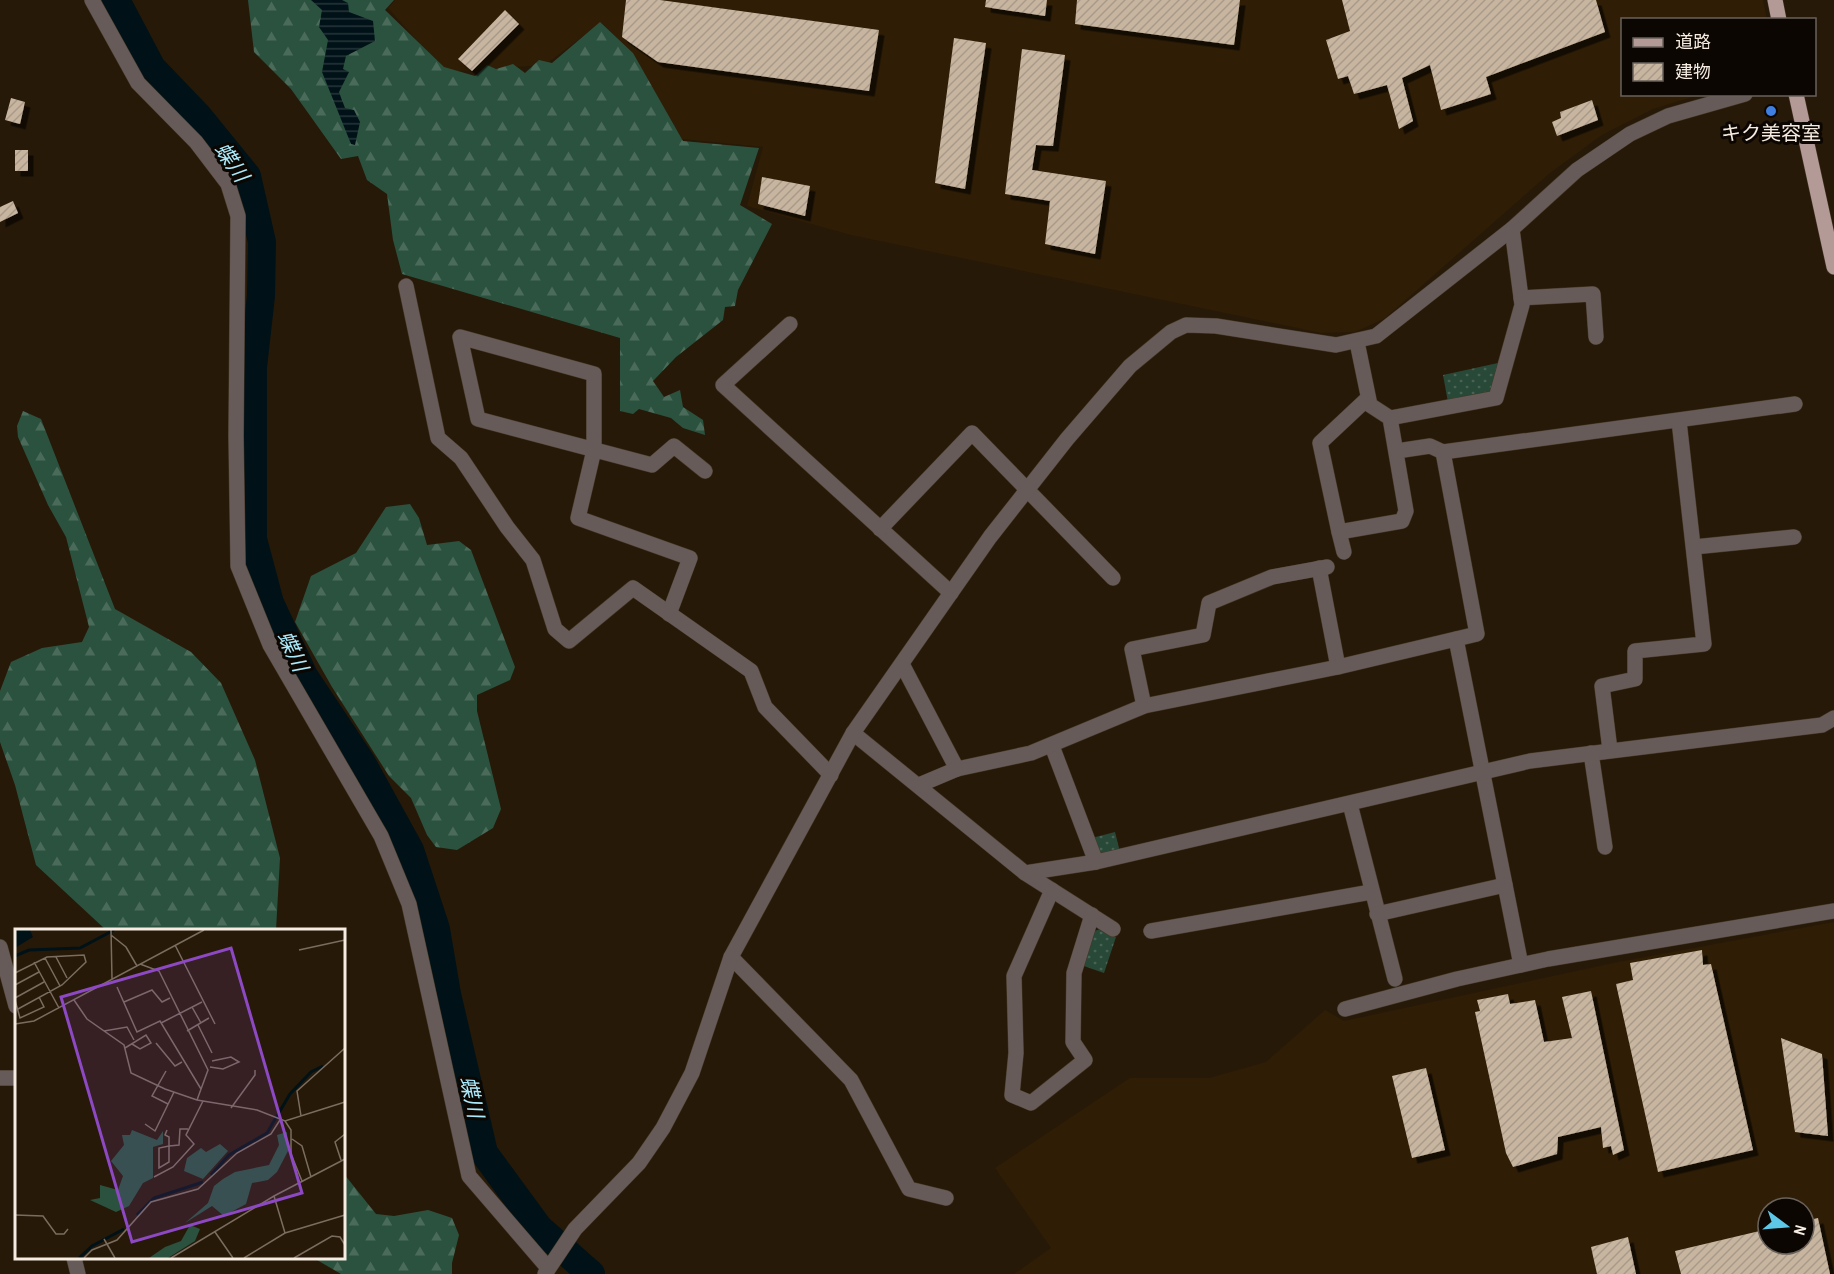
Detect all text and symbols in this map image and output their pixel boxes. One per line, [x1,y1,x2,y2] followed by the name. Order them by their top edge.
[1621,18,1816,96] legend
[1675,29,1711,54] text: 道路
[1675,59,1711,84] text: 建物
[1764,104,1778,118] marker: キク美容室
[1721,119,1821,146] place label: キク美容室
[208,136,257,189] water label: 蝶川
[271,626,316,678] water label: 蝶川
[15,929,345,1259] inset map
[453,1073,491,1123] water label: 蝶川
[1756,1196,1816,1256] north arrow
[1789,1223,1812,1238] text: N

